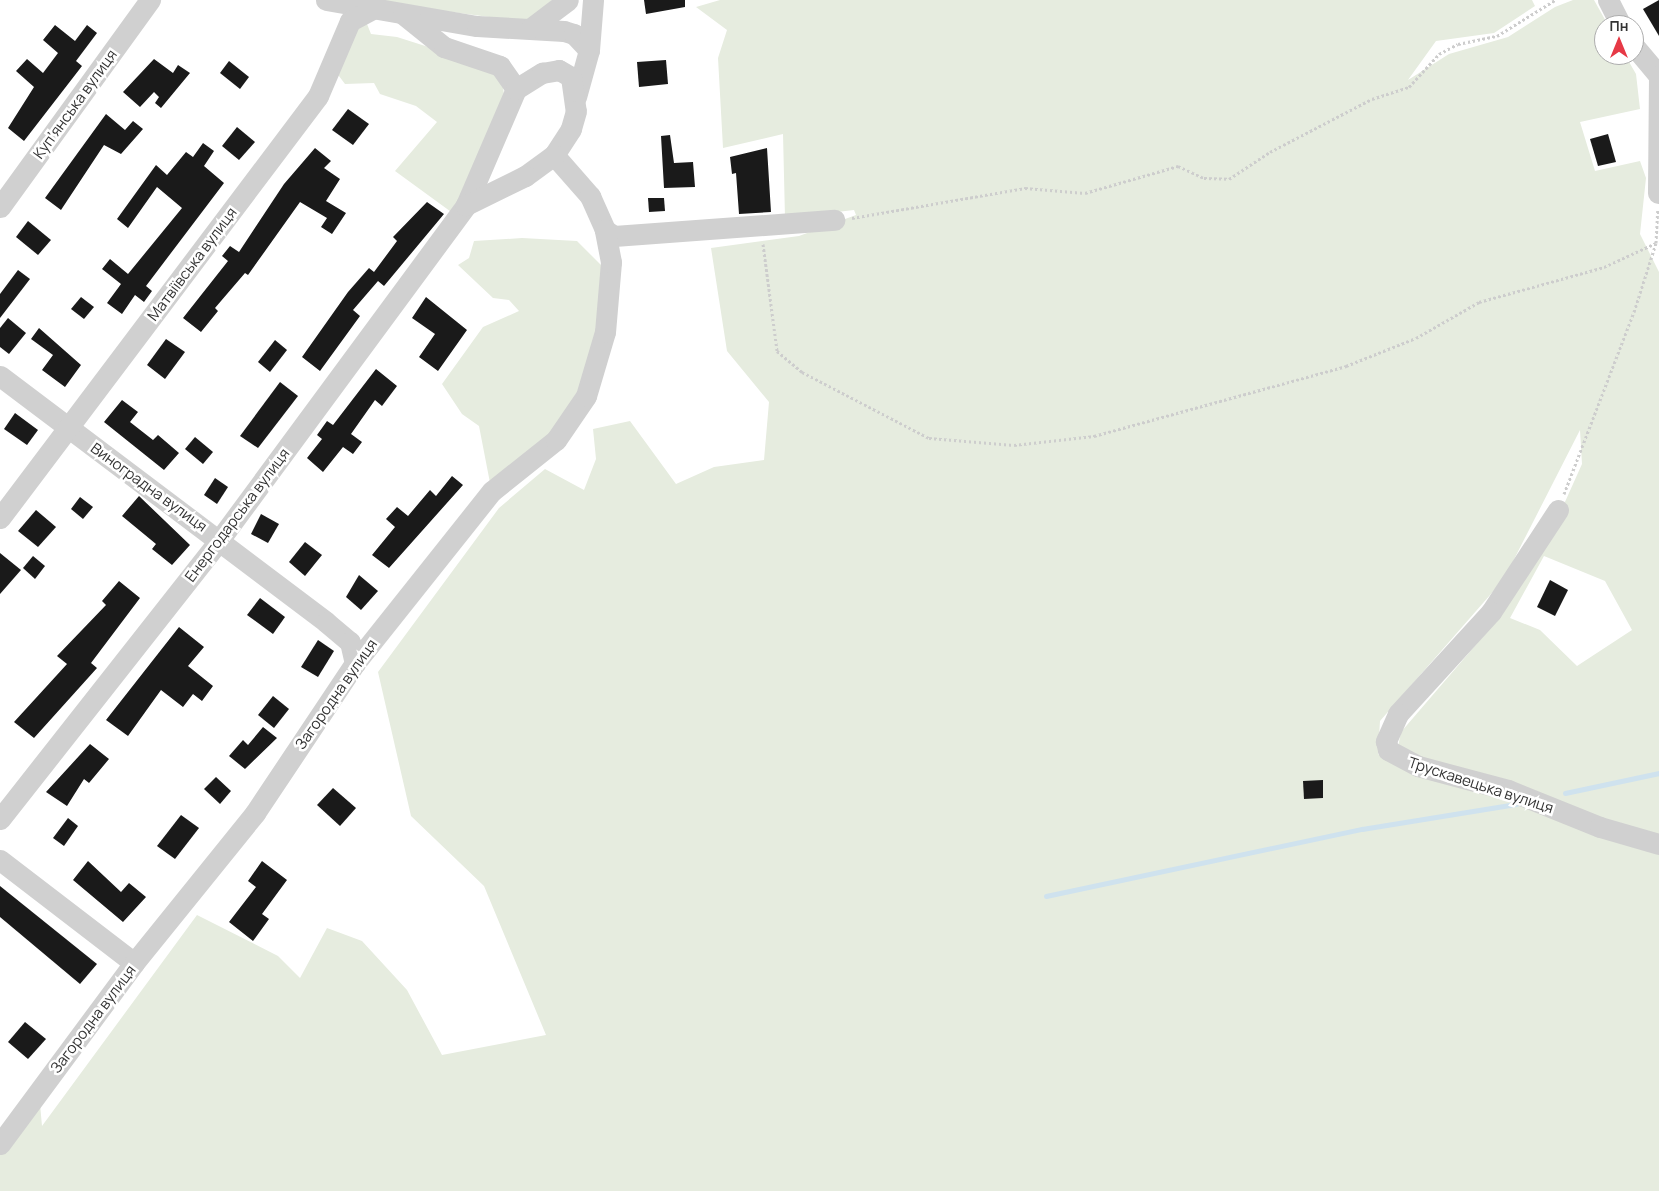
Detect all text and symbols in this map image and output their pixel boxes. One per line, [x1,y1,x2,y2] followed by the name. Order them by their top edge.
[1594,15,1644,65] north arrow
[1610,16,1628,35] text: Пн
[29,46,121,162] street label: Купʼянська вулиця
[144,204,240,324] street label: Матвіївська вулиця
[87,439,211,535] street label: Виноградна вулиця
[181,445,293,585] street label: Енергодарська вулиця
[291,635,381,753] street label: Загородна вулиця
[1406,753,1556,817] street label: Трускавецька вулиця
[47,962,139,1076] street label: Загородна вулиця

